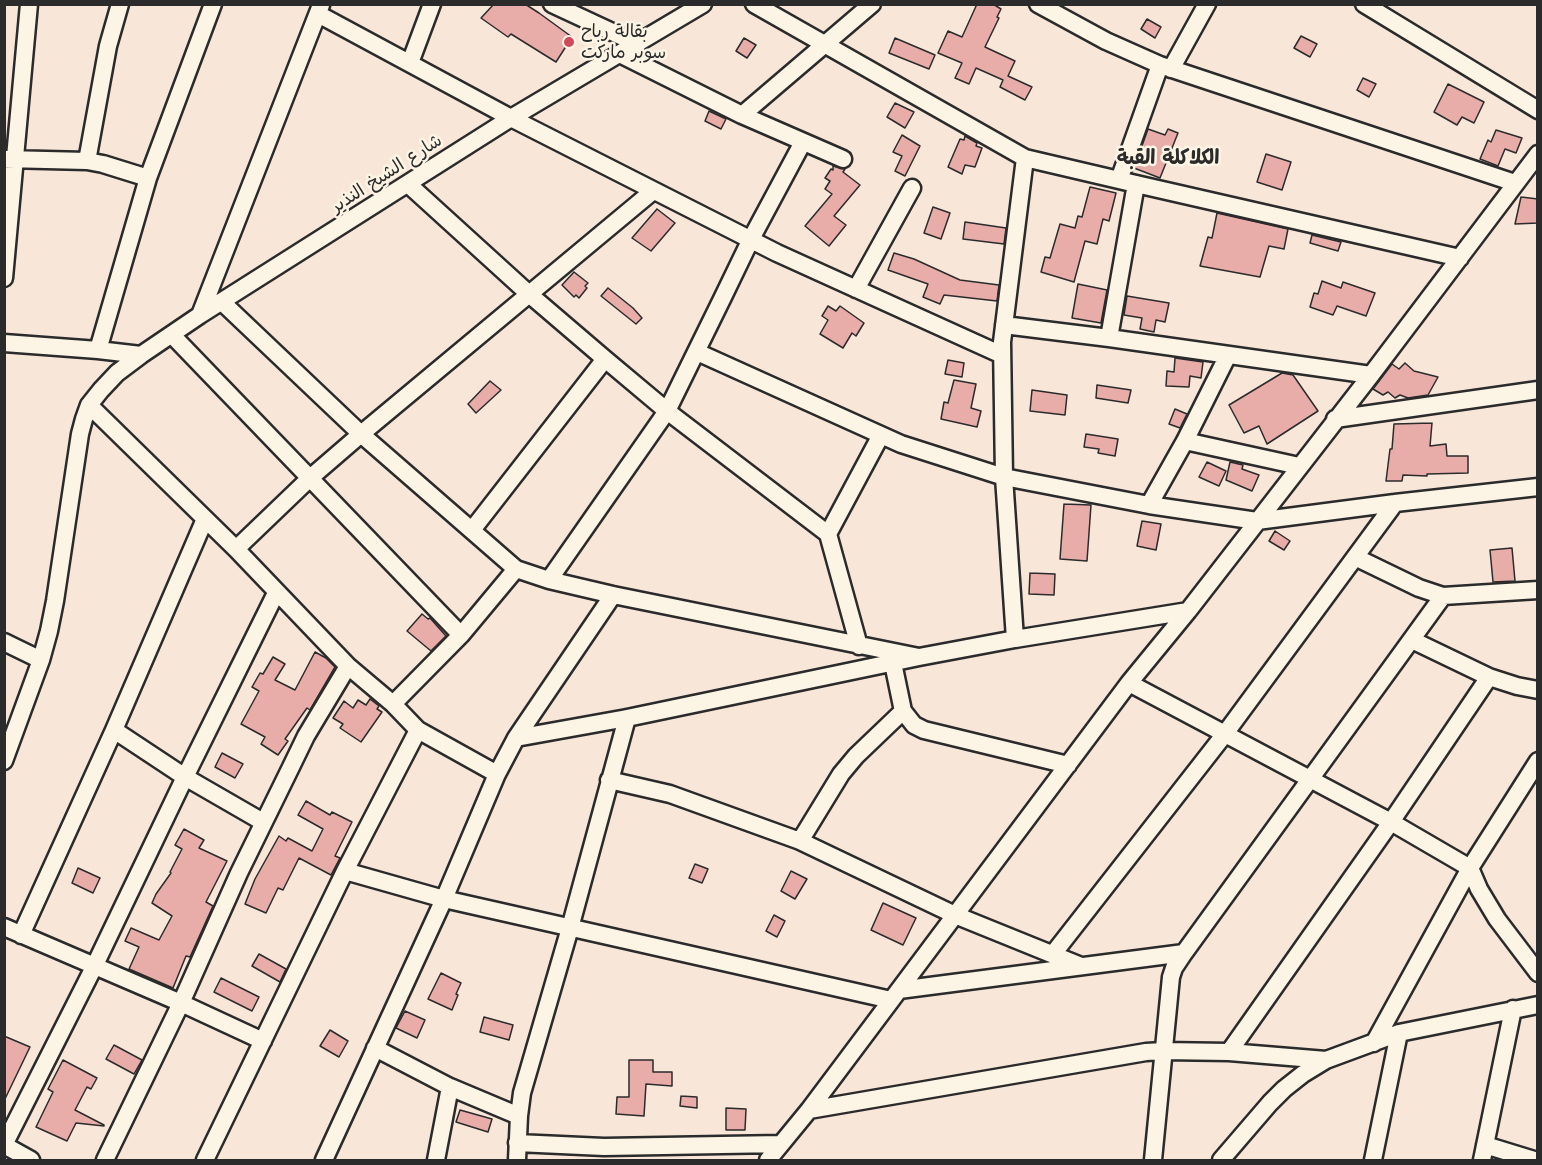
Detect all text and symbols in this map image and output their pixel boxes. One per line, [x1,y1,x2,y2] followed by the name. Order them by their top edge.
[581,21,666,63] place label: بقالة رباح سوبر ماركت
[562,35,576,49] marker: بقالة رباح سوبر ماركت
[327,130,447,218] street label: شارع الشيخ النذير
[1117,147,1219,171] district label: الكلاكلة القبة

